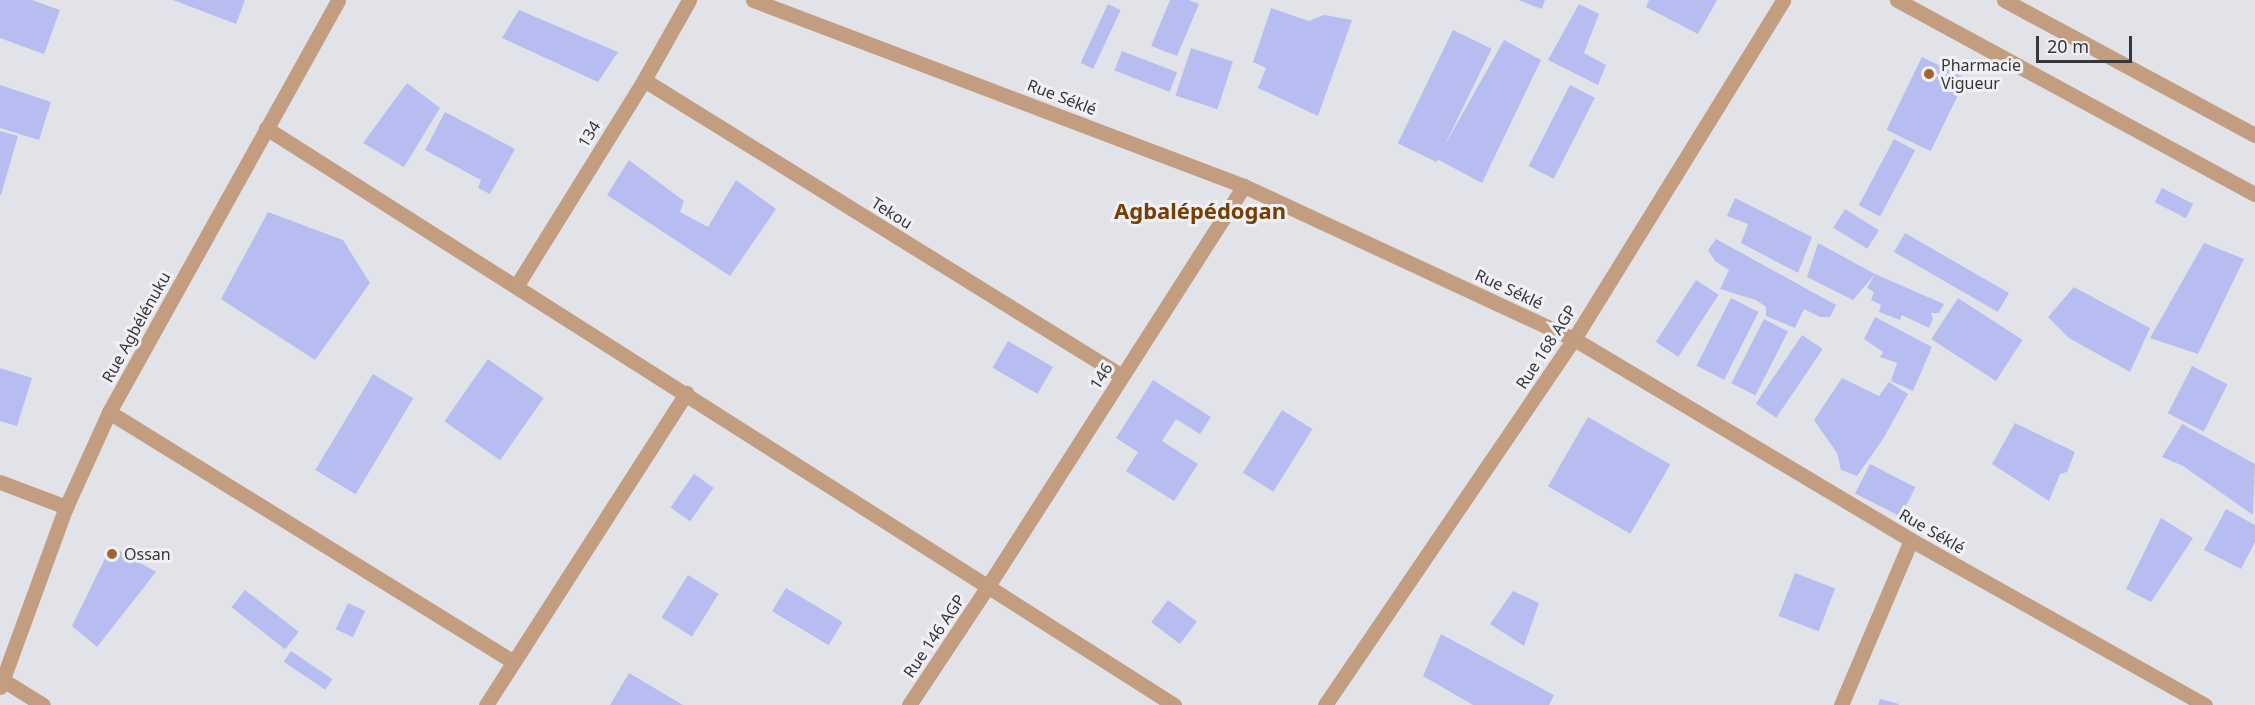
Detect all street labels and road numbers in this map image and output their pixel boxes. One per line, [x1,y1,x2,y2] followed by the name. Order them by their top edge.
[1025,75,1099,119] street label: Rue Séklé
[574,117,604,151] street label: 134
[868,193,916,233] street label: Tekou
[1472,265,1546,313] street label: Rue Séklé
[98,268,174,386] street label: Rue Agbélénuku
[1512,302,1580,392] street label: Rue 168 AGP
[1085,359,1117,393] street label: 146
[1896,505,1968,557] street label: Rue Séklé
[899,591,969,681] street label: Rue 146 AGP

